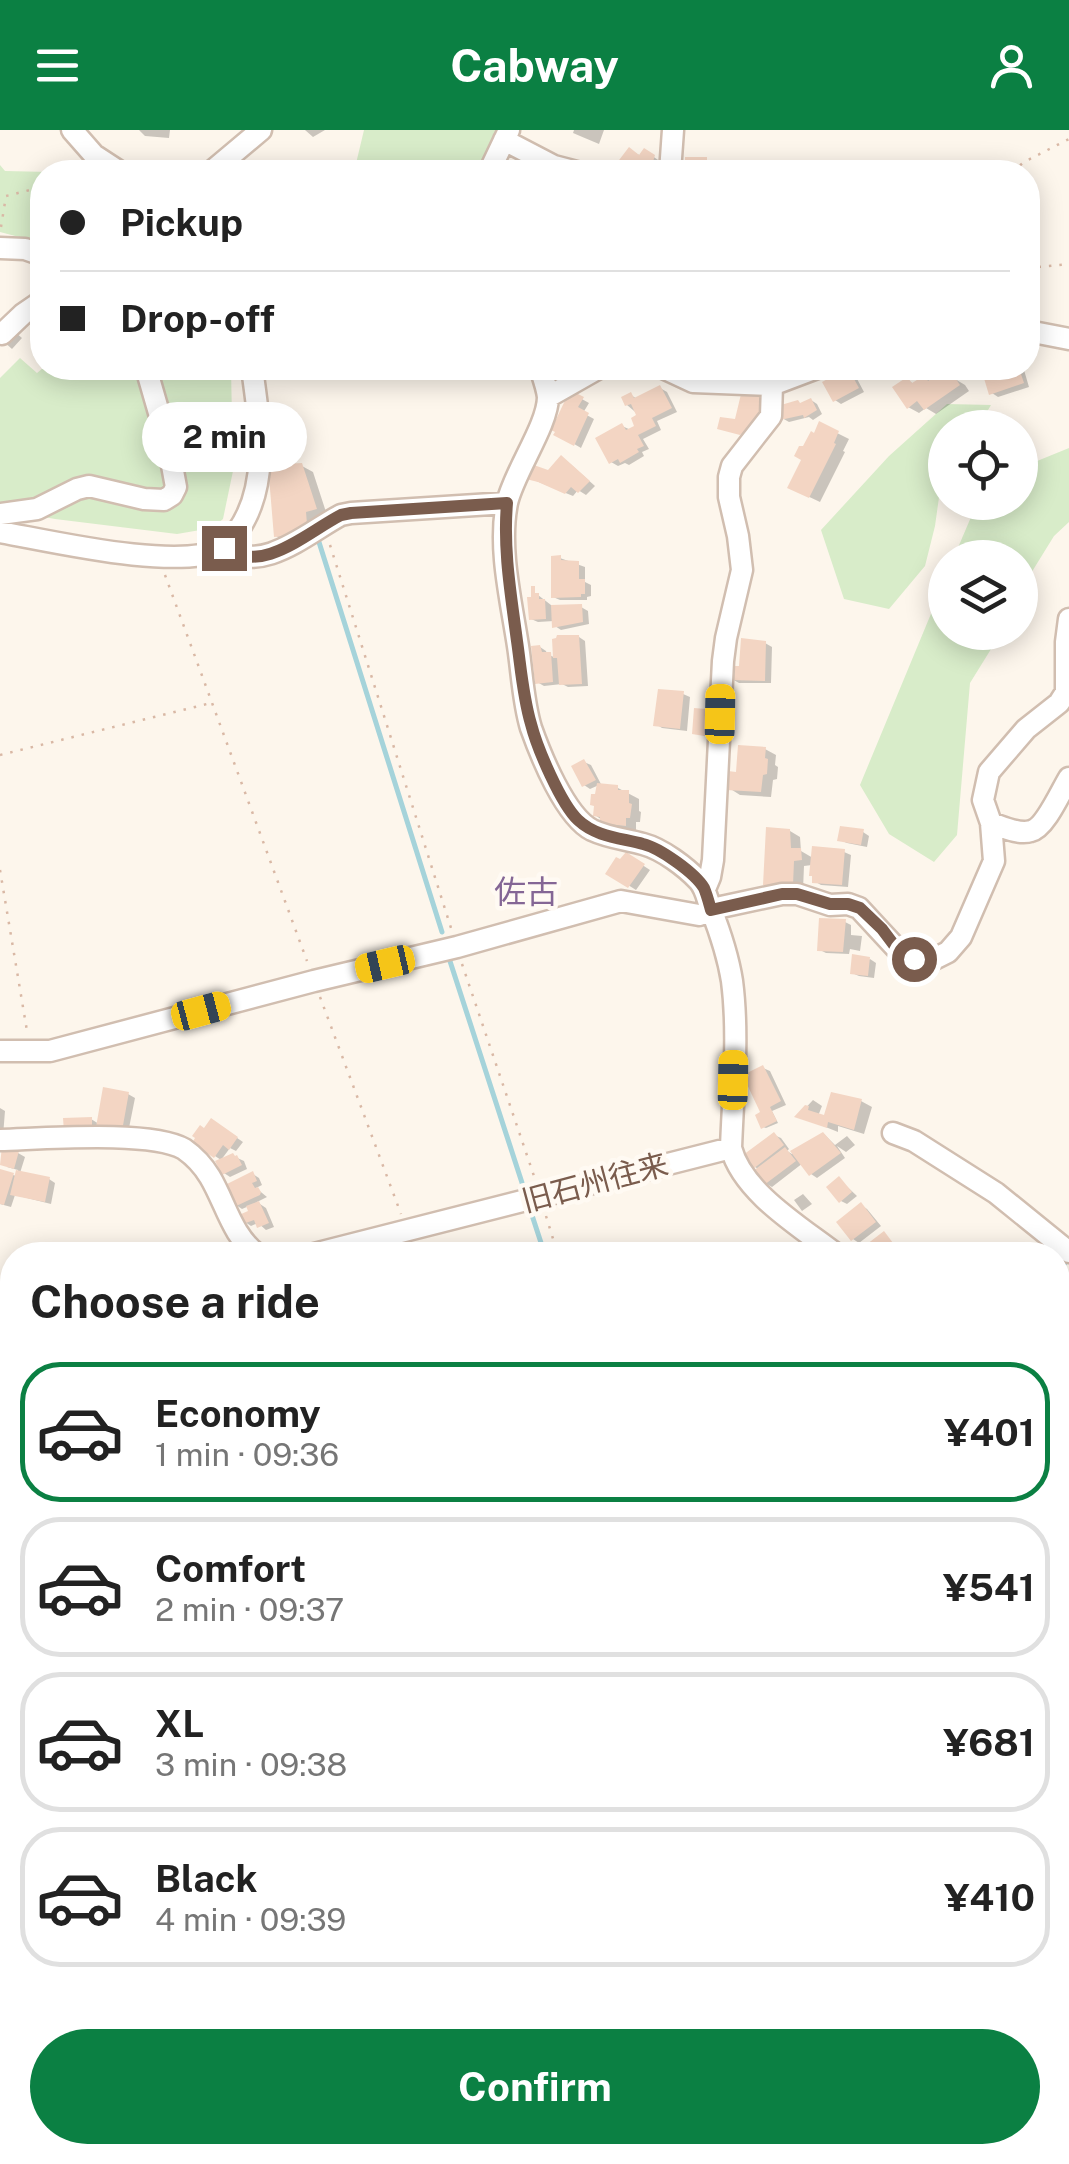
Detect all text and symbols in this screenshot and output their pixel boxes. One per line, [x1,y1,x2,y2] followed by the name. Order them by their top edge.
[30,38,85,93] icon: menu
[984,38,1039,93] icon: person
[450,39,619,92] text: Cabway
[120,200,243,245] text: Pickup
[120,296,275,341] text: Drop-off
[142,403,306,473] callout: 2 min
[928,410,1038,650] map controls
[928,410,1038,520] button: locate
[183,418,266,455] text: 2 min
[202,526,247,571] route end
[928,540,1038,650] button: layers
[704,684,736,744] car
[494,873,558,910] district label: 佐古
[892,937,937,982] route start
[352,943,418,985] car
[168,989,234,1033] car
[717,1050,749,1110] car
[518,1145,672,1219] street label: 旧石州往来
[30,1275,320,1328] text: Choose a ride
[35,1387,125,1477] icon: car
[155,1391,321,1436] text: Economy
[944,1410,1035,1455] text: ¥401
[155,1436,339,1473] text: 1 min · 09:36
[35,1542,125,1632] icon: car
[155,1546,306,1591] text: Comfort
[943,1565,1035,1610] text: ¥541
[155,1591,344,1628] text: 2 min · 09:37
[35,1697,125,1787] icon: car
[155,1701,204,1746] text: XL
[943,1720,1035,1765] text: ¥681
[155,1746,347,1783] text: 3 min · 09:38
[35,1852,125,1942] icon: car
[155,1856,258,1901] text: Black
[944,1875,1035,1920] text: ¥410
[155,1901,346,1938] text: 4 min · 09:39
[30,2029,1040,2144] button: Confirm

